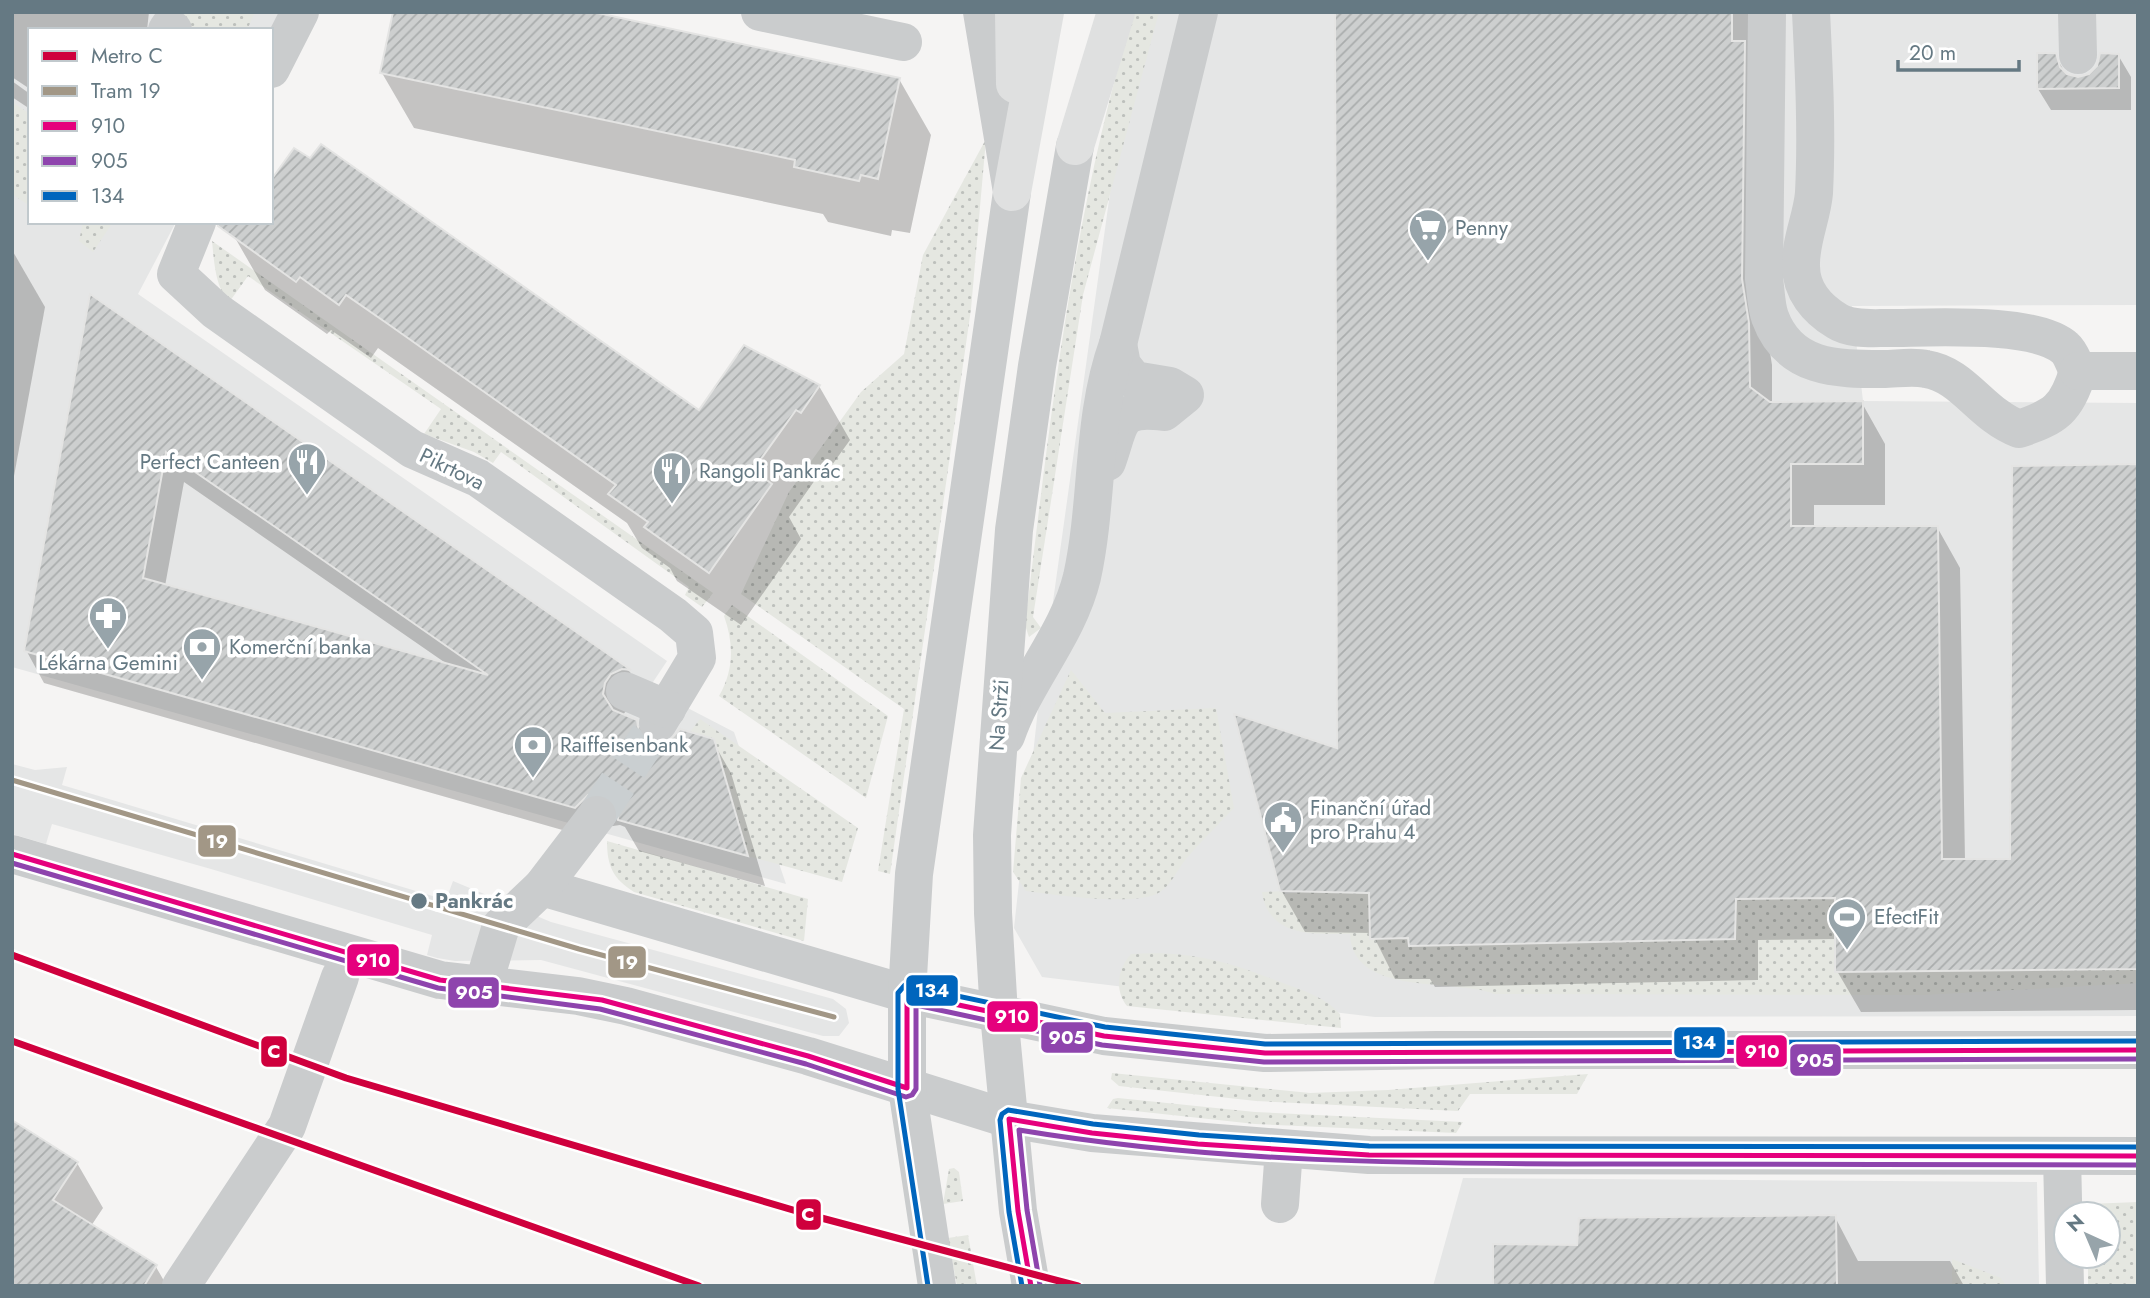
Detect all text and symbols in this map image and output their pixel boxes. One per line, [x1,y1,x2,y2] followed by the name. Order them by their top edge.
[28,28,273,224] legend
[1898,28,2019,72] scale bar
[1909,38,1956,68] text: 20 m
[91,41,163,71] text: Metro C
[91,76,161,106] text: Tram 19
[91,111,125,141] text: 910
[91,146,128,176] text: 905
[91,181,124,211] text: 134
[1407,207,1449,262] supermarket icon: Penny
[1455,213,1509,243] place label: Penny
[414,440,490,498] street label: Pikrtova
[286,441,328,496] restaurant icon: Perfect Canteen
[140,447,280,477] place label: Perfect Canteen
[651,450,693,505] restaurant icon: Rangoli Pankrác
[699,456,841,486] place label: Rangoli Pankrác
[87,595,129,650] pharmacy icon: Lékárna Gemini
[181,626,223,681] bank icon: Komerční banka
[229,632,371,662] place label: Komerční banka
[38,648,178,678] place label: Lékárna Gemini
[982,678,1016,752] street label: Na Strži
[512,724,554,779] bank icon: Raiffeisenbank
[560,730,689,760] place label: Raiffeisenbank
[1310,793,1431,847] place label: Finanční úřad pro Prahu 4
[1262,799,1304,854] public building icon: Finanční úřad pro Prahu 4
[197,824,237,858] line badge: 19
[206,828,228,855] text: 19
[435,886,513,916] place label: Pankrác
[409,891,429,911] marker: Pankrác
[1826,896,1868,951] sports icon: EfectFit
[1874,902,1938,932] place label: EfectFit
[346,943,400,977] line badge: 910
[607,945,647,979] line badge: 19
[356,947,390,974] text: 910
[616,949,638,976] text: 19
[905,974,959,1007] line badge: 134
[447,976,500,1009] line badge: 905
[915,977,949,1004] text: 134
[455,979,493,1006] text: 905
[986,1000,1039,1033] line badge: 910
[995,1003,1029,1030] text: 910
[1040,1021,1094,1054] line badge: 905
[1048,1024,1086,1051] text: 905
[1673,1026,1726,1059] line badge: 134
[1682,1029,1716,1056] text: 134
[1735,1034,1788,1068] line badge: 910
[260,1035,288,1068] line badge: C
[267,1038,281,1065] text: C
[1745,1038,1779,1065] text: 910
[1789,1043,1842,1077] line badge: 905
[1796,1047,1834,1074] text: 905
[795,1198,822,1231] line badge: C
[2052,1200,2122,1270] north arrow
[801,1201,815,1228] text: C
[2061,1208,2090,1238] text: N

